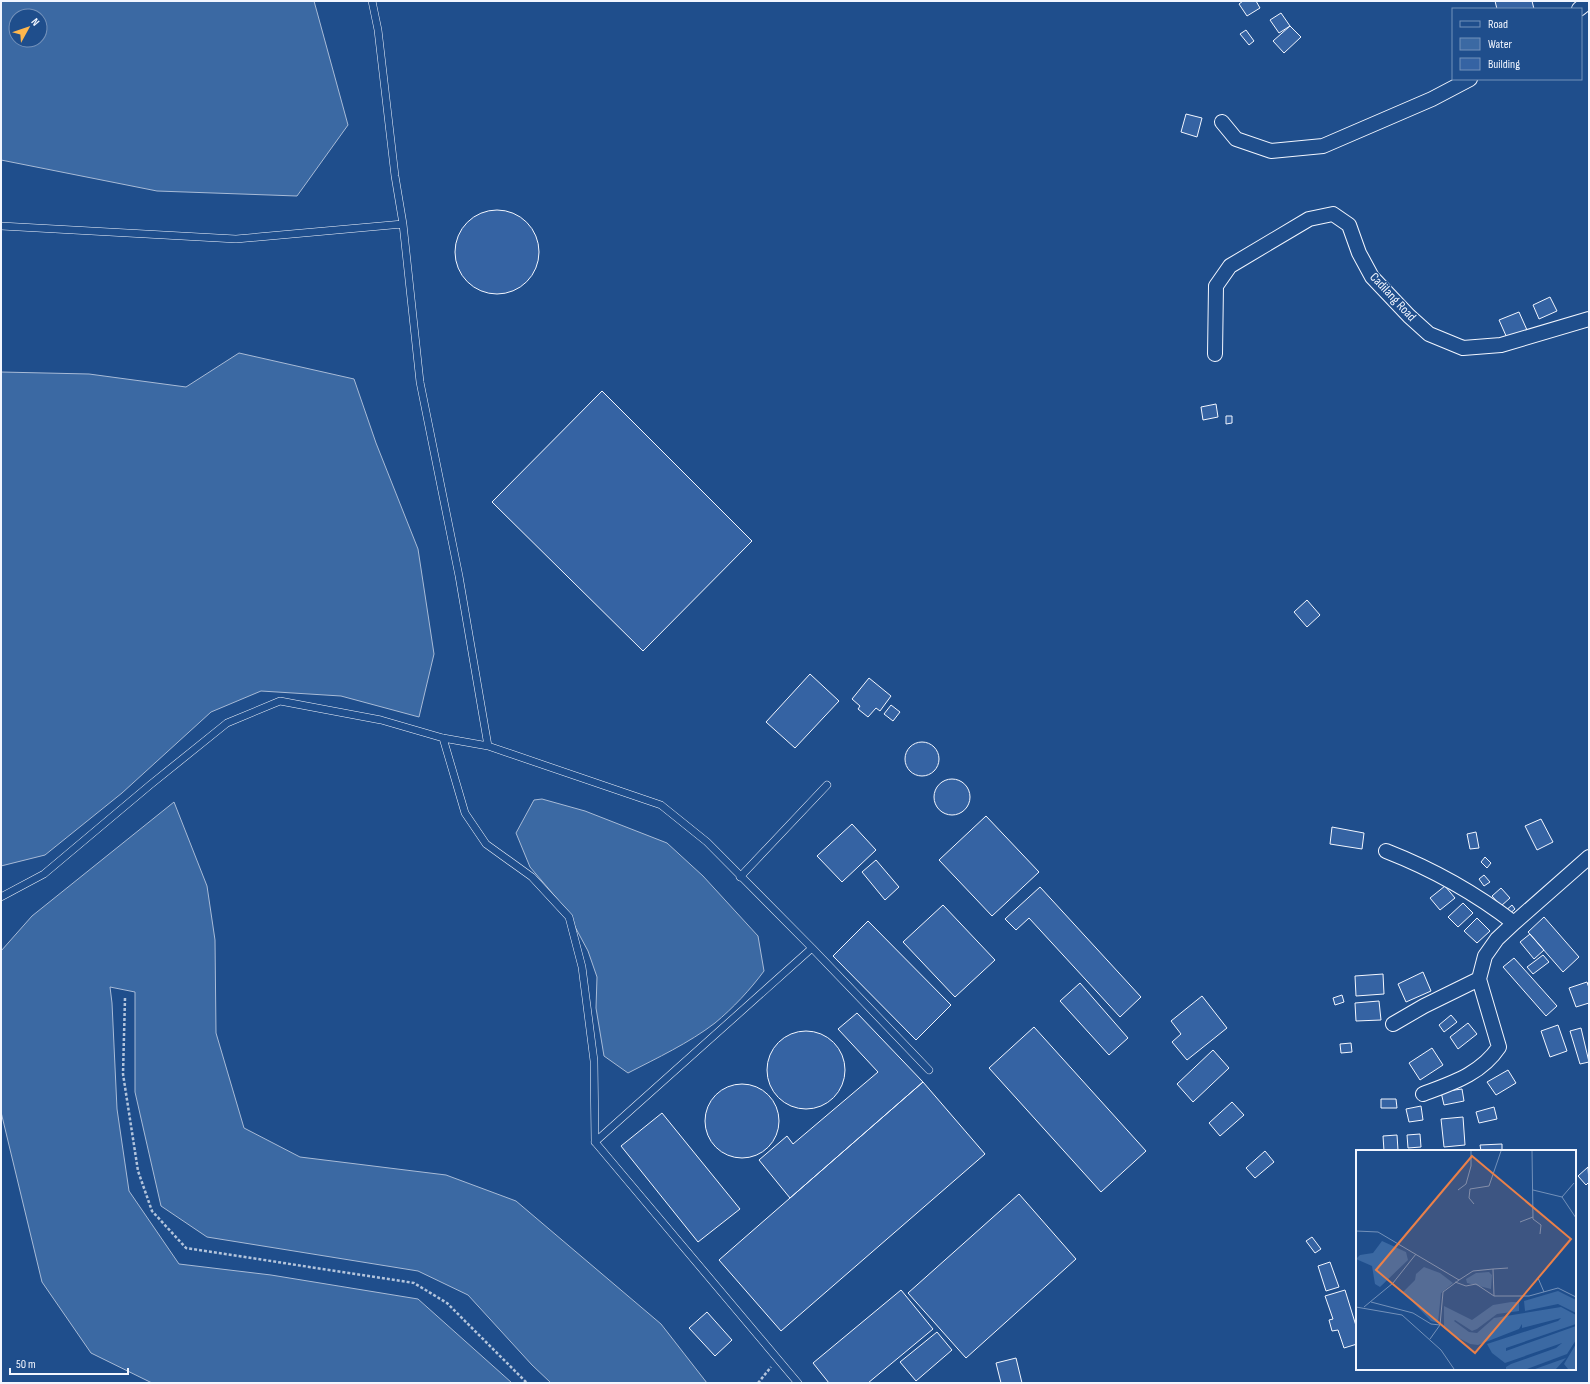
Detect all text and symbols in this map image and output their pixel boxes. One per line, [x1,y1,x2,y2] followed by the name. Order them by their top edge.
[8,8,48,48] north arrow
[1452,8,1582,80] legend
[28,15,42,28] text: N
[1488,17,1508,32] text: Road
[1488,37,1512,52] text: Water
[1488,57,1520,72] text: Building
[1366,269,1420,325] street label: Cadilang Road
[1356,1150,1576,1370] inset map
[10,1350,128,1376] scale bar
[16,1357,36,1372] text: 50 m

